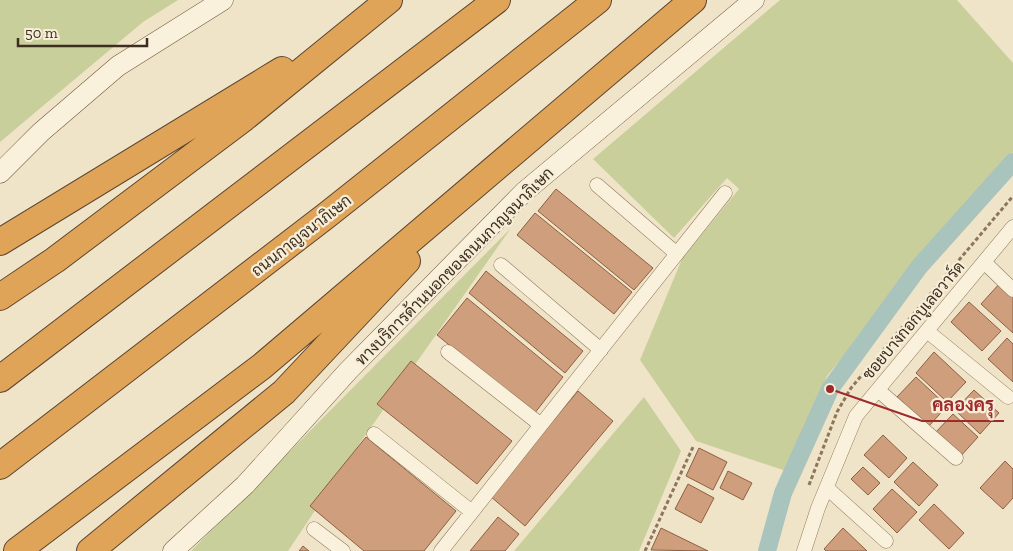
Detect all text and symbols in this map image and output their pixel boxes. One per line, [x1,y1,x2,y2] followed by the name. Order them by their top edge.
[18,15,146,47] scale bar
[25,24,58,42] text: 50 m
[351,163,557,369] street label: ทางบริการด้านนอกของถนนกาญจนาภิเษก
[248,190,355,280] street label: ถนนกาญจนาภิเษก
[856,255,970,385] street label: ซอยบางกอกบูเลอวาร์ด
[922,388,1004,421] callout: คลองครุ
[932,394,994,419] text: คลองครุ

